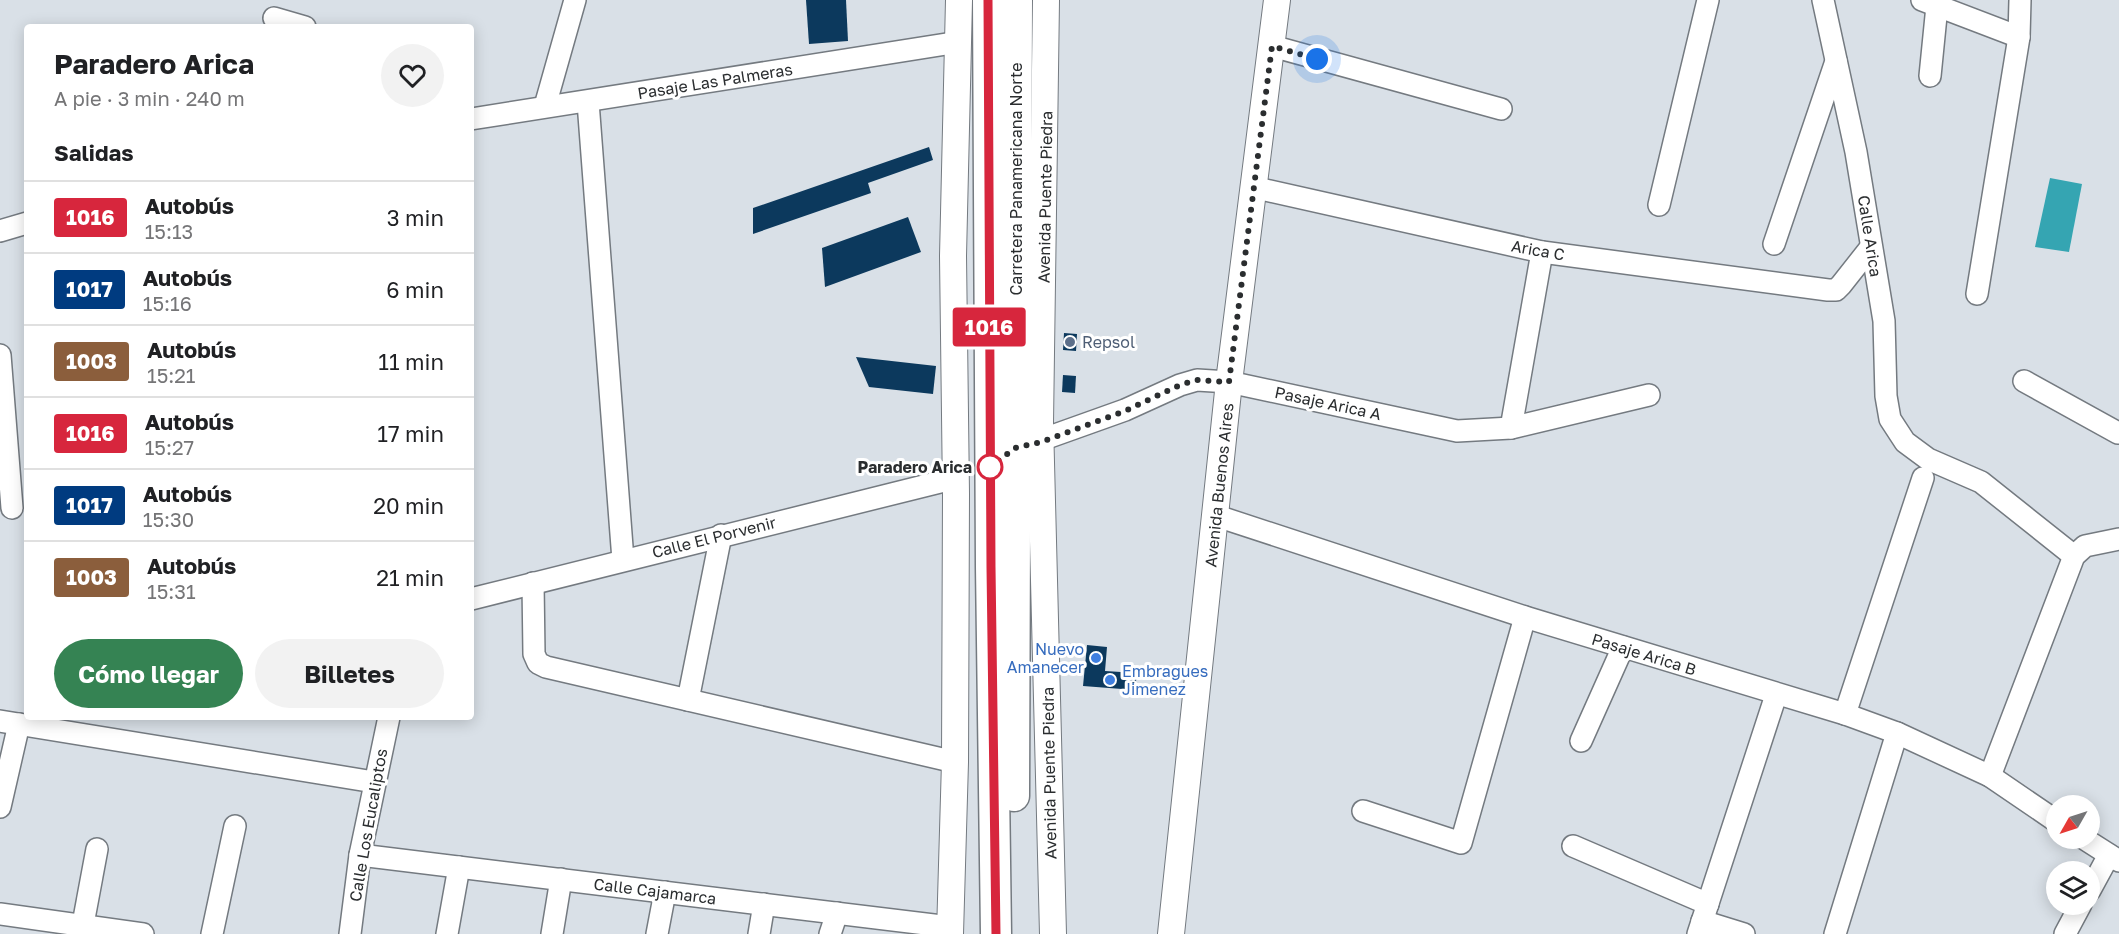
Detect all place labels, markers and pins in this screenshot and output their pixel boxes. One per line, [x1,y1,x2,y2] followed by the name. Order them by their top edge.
[1082,332,1135,352] place label: Repsol
[1063,335,1077,349] marker: Repsol
[977,454,1003,480] marker: Paradero Arica
[858,457,972,477] place label: Paradero Arica
[1007,639,1084,677] place label: Nuevo Amanecer
[1089,651,1103,665] marker: Nuevo Amanecer
[1122,661,1208,699] place label: Embragues Jimenez
[1103,673,1117,687] marker: Embragues Jimenez

